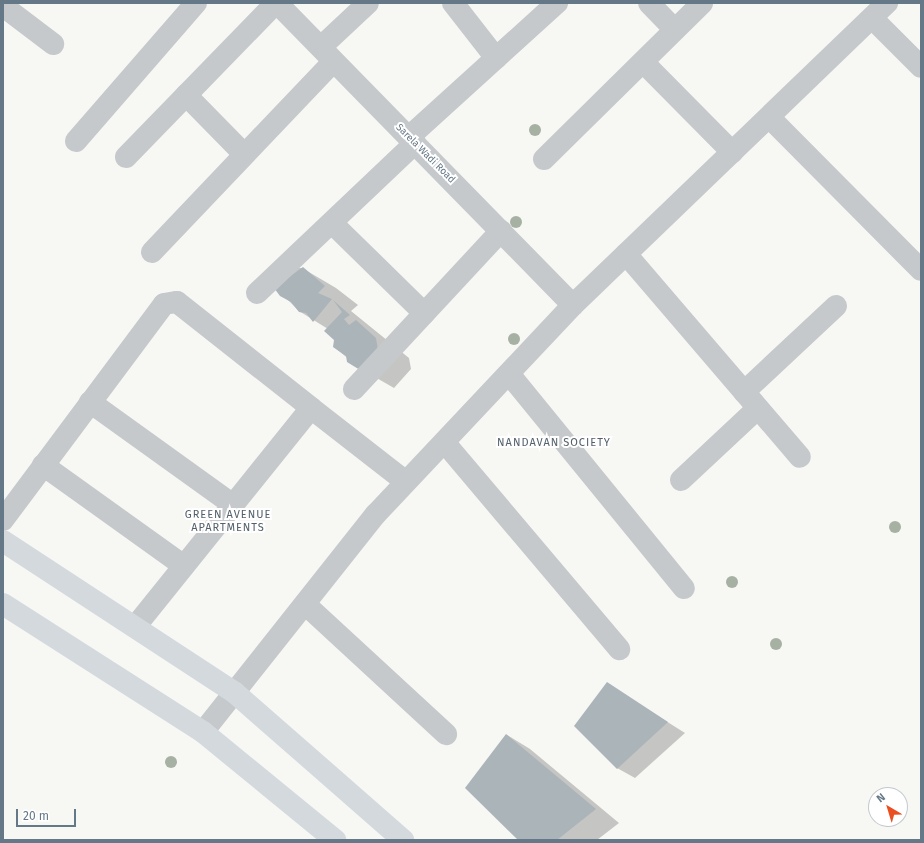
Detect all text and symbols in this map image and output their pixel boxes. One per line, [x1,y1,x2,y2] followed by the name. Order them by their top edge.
[393,122,457,186] street label: Sarela Wadi Road
[497,436,611,450] district label: NANDAVAN SOCIETY
[185,509,271,535] district label: GREEN AVENUE APARTMENTS
[868,787,908,827] north arrow
[874,791,888,805] text: N
[18,801,78,827] scale bar
[23,809,49,823] text: 20 m

